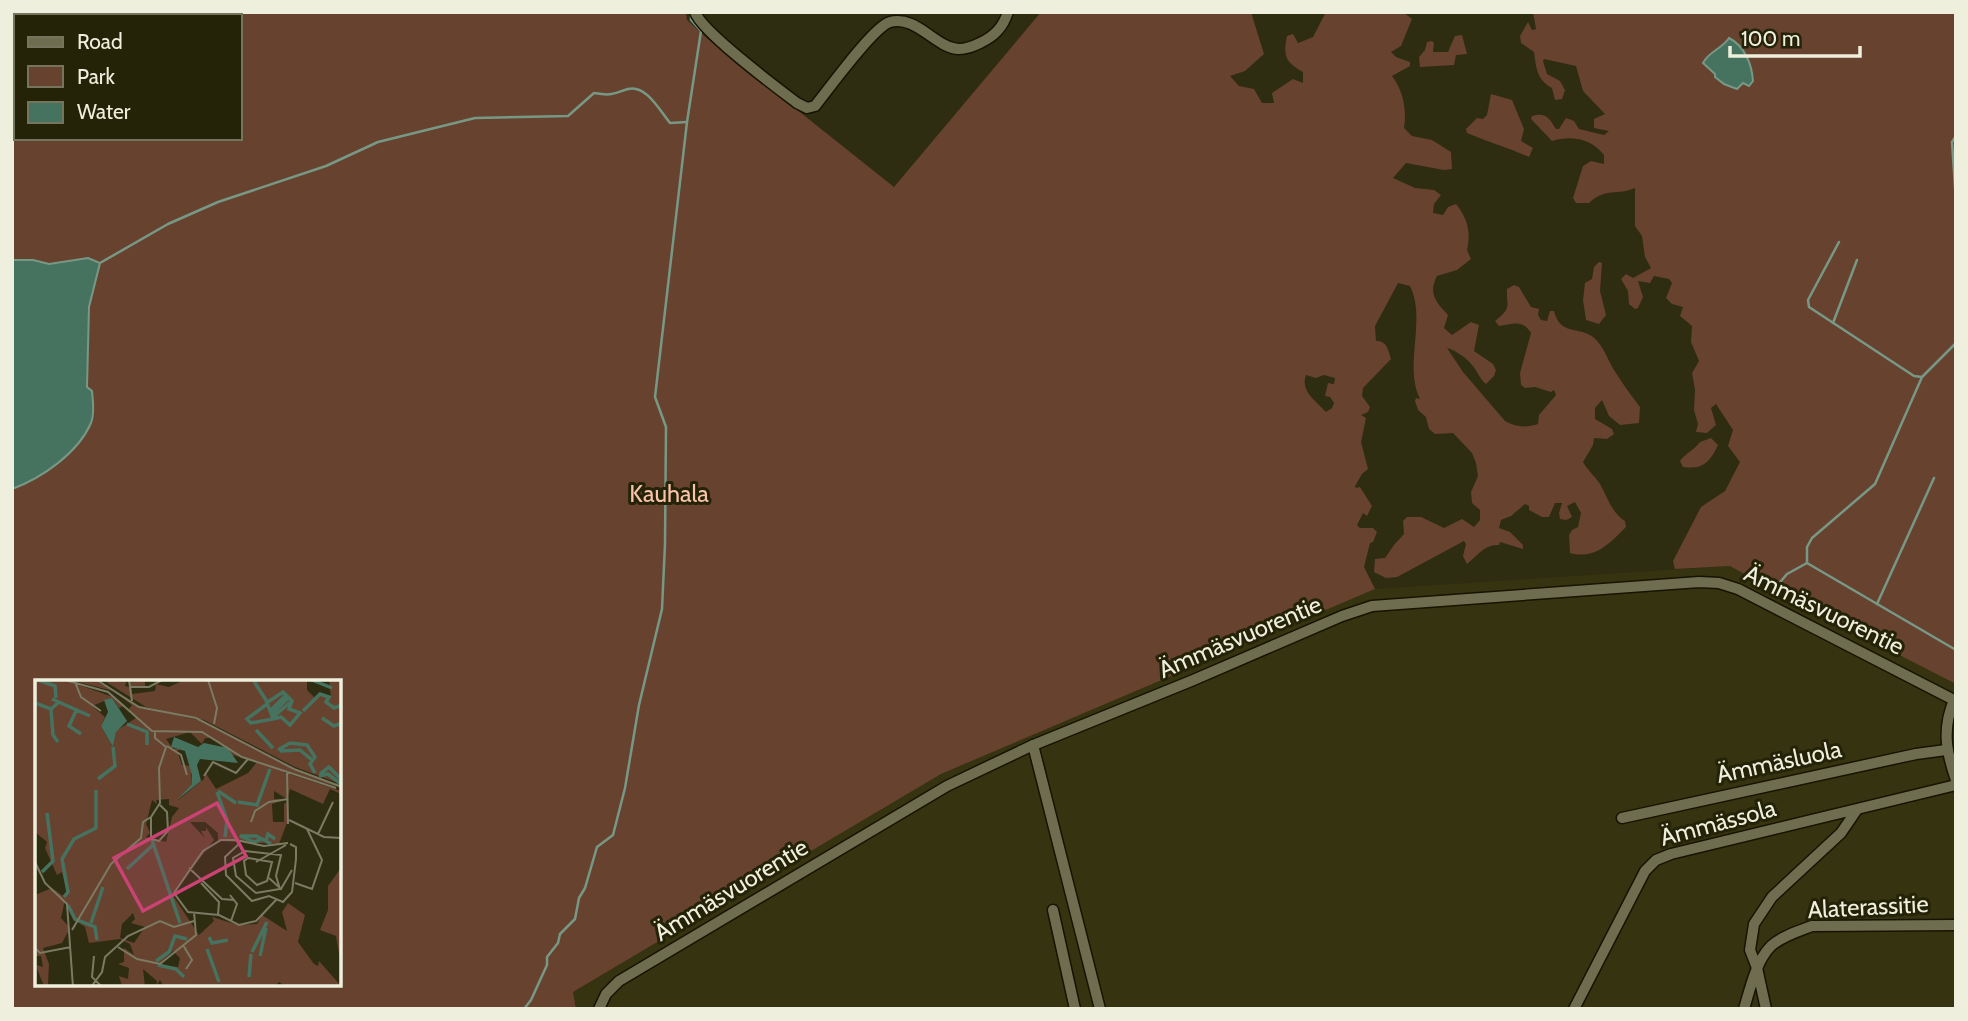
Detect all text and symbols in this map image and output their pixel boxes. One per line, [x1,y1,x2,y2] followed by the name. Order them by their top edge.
[14,14,242,140] legend
[1730,14,1860,58] scale bar
[1741,26,1800,51] text: 100 m
[77,29,123,54] text: Road
[77,64,115,89] text: Park
[77,99,131,124] text: Water
[629,479,709,508] park label: Kauhala
[1740,558,1909,661] street label: Ämmäsvuorentie
[1154,589,1326,684] street label: Ämmäsvuorentie
[35,680,341,986] inset map
[1714,734,1844,789] street label: Ämmäsluola
[1657,793,1779,852] street label: Ämmässola
[649,832,813,947] street label: Ämmäsvuorentie
[1807,889,1929,924] street label: Alaterassitie

